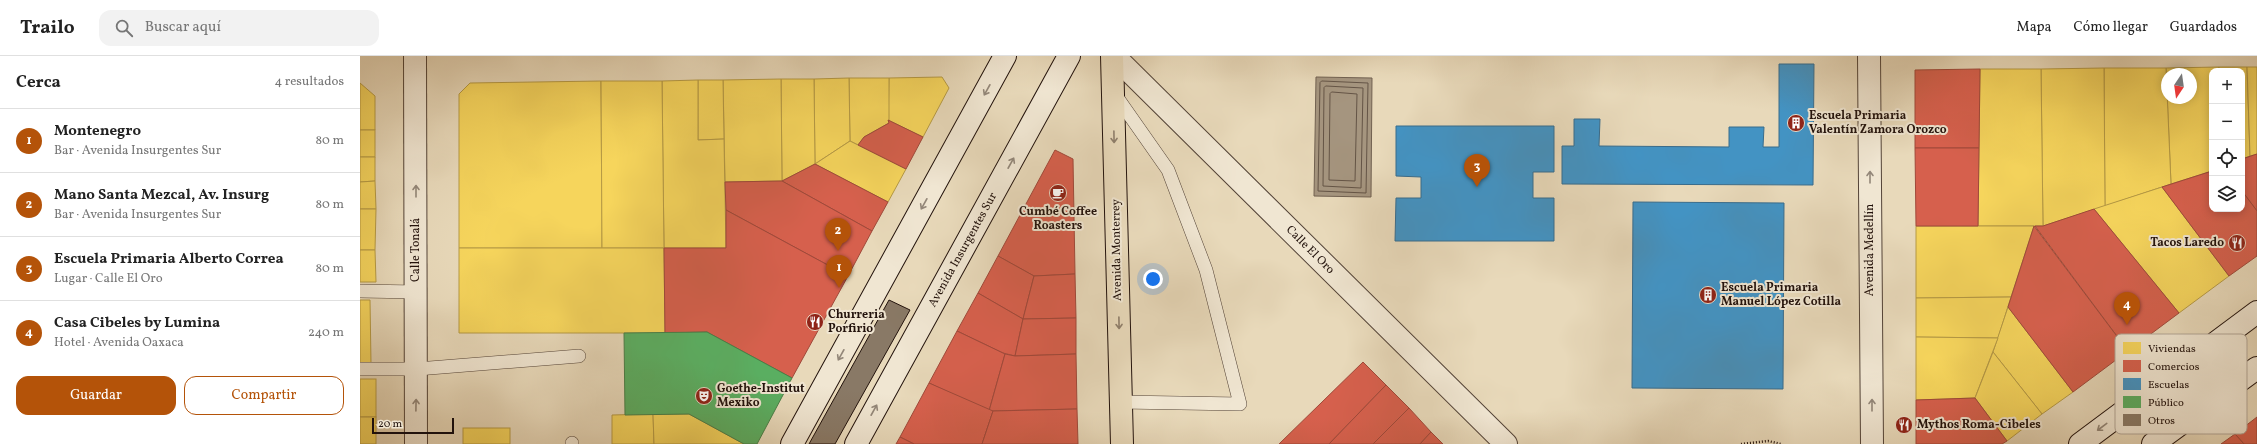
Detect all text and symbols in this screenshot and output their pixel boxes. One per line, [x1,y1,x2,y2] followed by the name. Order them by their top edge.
[99,10,379,46] search box
[20,15,75,41] text: Trailo
[113,17,135,39] icon: search
[145,17,221,38] text: Buscar aquí
[2017,18,2052,37] text: Mapa
[2074,18,2148,37] text: Cómo llegar
[2170,18,2237,37] text: Guardados
[2161,68,2197,104] north arrow
[2209,68,2245,212] map controls
[2209,68,2245,104] button: +
[16,71,61,94] text: Cerca
[274,73,344,91] text: 4 resultados
[982,84,990,96] one-way arrow
[2209,104,2245,140] button: −
[1809,108,1947,138] place label: Escuela Primaria Valentín Zamora Orozco
[1786,113,1806,133] building icon: Escuela Primaria Valentín Zamora Orozco
[54,121,141,142] text: Montenegro
[1111,130,1118,143] one-way arrow
[26,132,32,150] text: 1
[315,132,344,150] text: 80 m
[2209,140,2245,176] button: locate
[54,142,221,160] text: Bar · Avenida Insurgentes Sur
[1464,154,1490,187] pin: 3
[1007,157,1015,169] one-way arrow
[1866,171,1874,184] one-way arrow
[2209,176,2245,212] button: layers
[1048,183,1068,203] cafe icon: Cumbé Coffee Roasters
[54,185,269,206] text: Mano Santa Mezcal, Av. Insurg
[412,185,420,198] one-way arrow
[925,190,1001,310] street label: Avenida Insurgentes Sur
[26,196,32,214] text: 2
[315,196,344,214] text: 80 m
[920,198,927,210] one-way arrow
[1108,198,1126,301] street label: Avenida Monterrey
[1019,204,1097,234] place label: Cumbé Coffee Roasters
[1862,204,1878,296] street label: Avenida Medellín
[54,206,221,224] text: Bar · Avenida Insurgentes Sur
[408,218,424,282] street label: Calle Tonalá
[825,218,851,251] pin: 2
[1282,222,1338,278] street label: Calle El Oro
[2227,233,2247,253] restaurant icon: Tacos Laredo
[2150,235,2224,251] place label: Tacos Laredo
[54,249,284,270] text: Escuela Primaria Alberto Correa
[826,255,852,288] pin: 1
[26,260,32,278] text: 3
[315,260,344,278] text: 80 m
[1143,269,1163,289] your location
[54,270,163,288] text: Lugar · Calle El Oro
[1721,280,1841,310] place label: Escuela Primaria Manuel López Cotilla
[1698,285,1718,305] building icon: Escuela Primaria Manuel López Cotilla
[2114,292,2140,325] pin: 4
[828,307,885,337] place label: Churreria Porfirio
[805,312,825,332] restaurant icon: Churreria Porfirio
[54,313,220,334] text: Casa Cibeles by Lumina
[1115,316,1123,329] one-way arrow
[25,324,33,342] text: 4
[308,324,344,342] text: 240 m
[54,334,184,352] text: Hotel · Avenida Oaxaca
[2115,334,2247,434] legend
[2148,342,2196,357] text: Viviendas
[837,349,844,361] one-way arrow
[2148,360,2200,375] text: Comercios
[16,376,176,415] button: Guardar
[184,376,344,415] button: Compartir
[2148,378,2189,393] text: Escuelas
[717,381,805,411] place label: Goethe-Institut Mexiko
[694,386,714,406] theatre icon: Goethe-Institut Mexiko
[2148,396,2184,411] text: Público
[412,399,420,412] one-way arrow
[1868,399,1876,412] one-way arrow
[871,404,879,416] one-way arrow
[2148,414,2175,429] text: Otros
[1894,415,1914,435] restaurant icon: Mythos Roma-Cibeles
[372,416,454,435] scale bar
[378,417,402,432] text: 20 m
[1917,417,2041,433] place label: Mythos Roma-Cibeles
[2097,423,2108,431] one-way arrow

